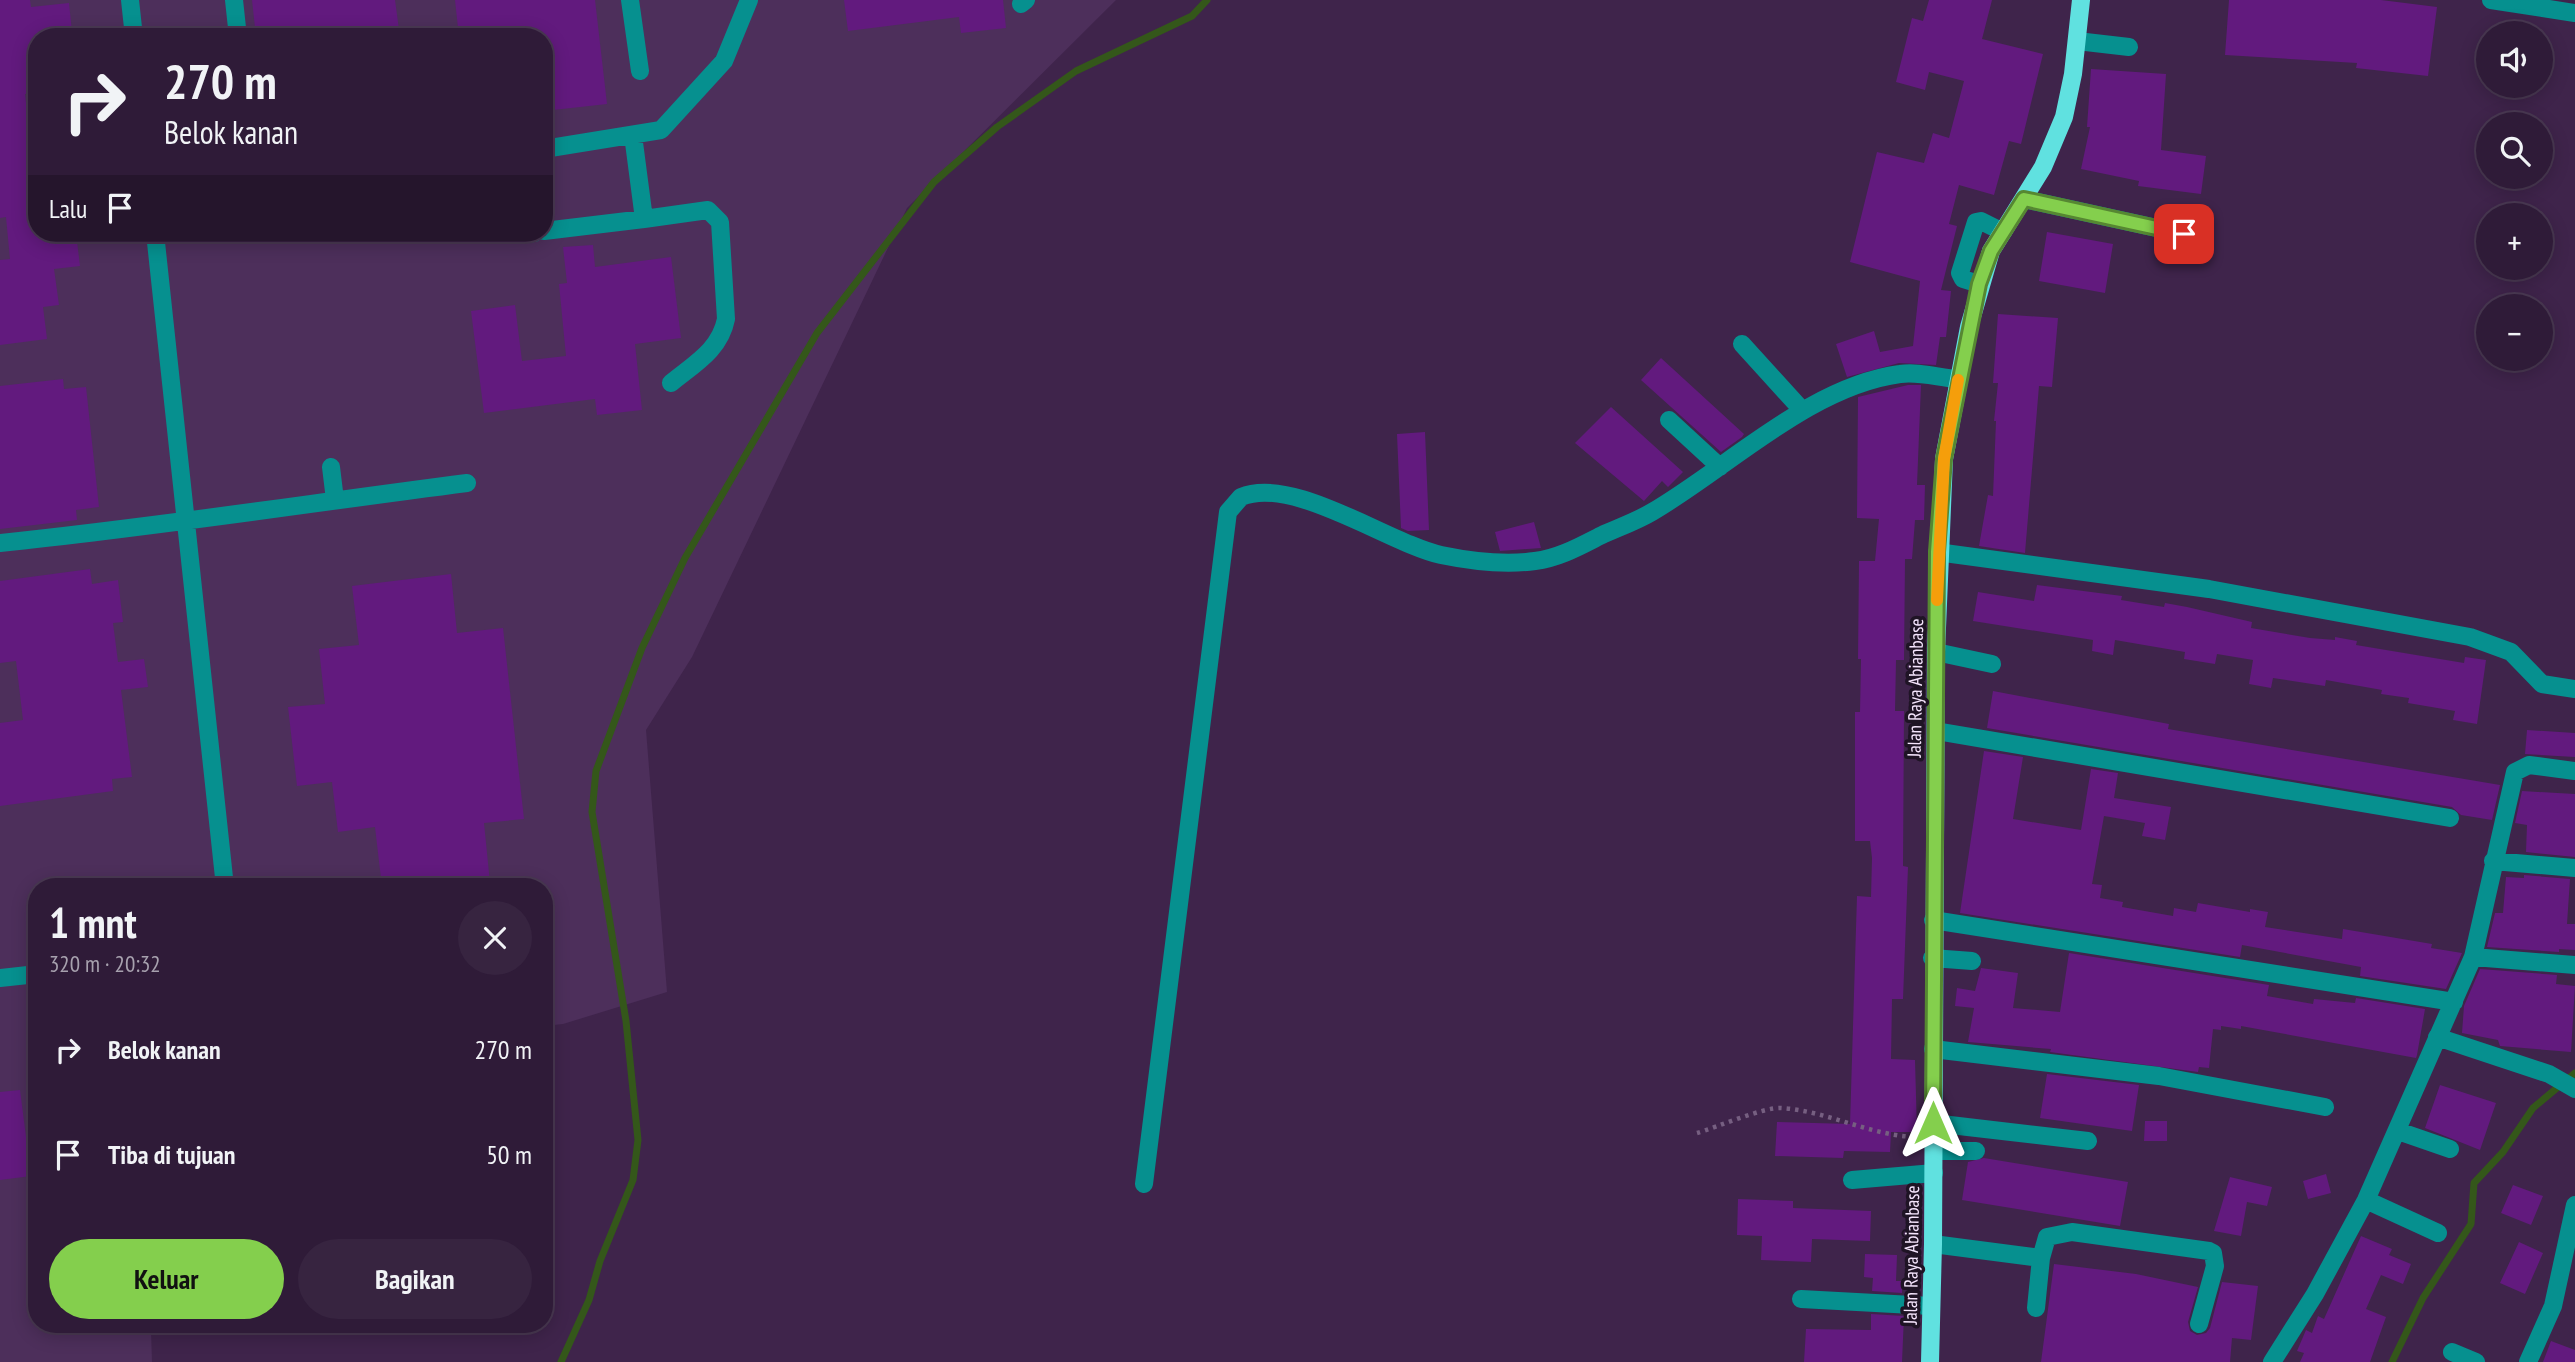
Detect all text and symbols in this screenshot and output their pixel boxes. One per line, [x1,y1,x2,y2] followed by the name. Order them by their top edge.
[2476,21,2553,371] map controls
[2476,21,2553,98] button: sound
[164,49,277,113] text: 270 m
[49,56,140,147] icon: right
[164,111,298,153] text: Belok kanan
[2476,112,2553,189] button: search
[101,189,139,227] icon: arrive
[49,192,87,225] text: Lalu
[2476,203,2553,280] button: +
[2154,204,2214,264] pin
[2165,215,2203,253] icon: arrive
[2476,294,2553,371] button: −
[1902,618,1928,759] street label: Jalan Raya Abianbase
[49,895,137,950] text: 1 mnt
[458,901,532,975] button: close
[49,949,161,978] text: 320 m · 20:32
[49,1031,87,1069] icon: right
[108,1033,221,1066] text: Belok kanan
[474,1033,532,1066] text: 270 m
[1896,1086,1970,1160] position arrow
[49,1136,87,1174] icon: arrive
[108,1138,236,1171] text: Tiba di tujuan
[486,1138,532,1171] text: 50 m
[1898,1185,1924,1326] street label: Jalan Raya Abianbase
[49,1239,284,1319] button: Keluar
[298,1239,532,1319] button: Bagikan

